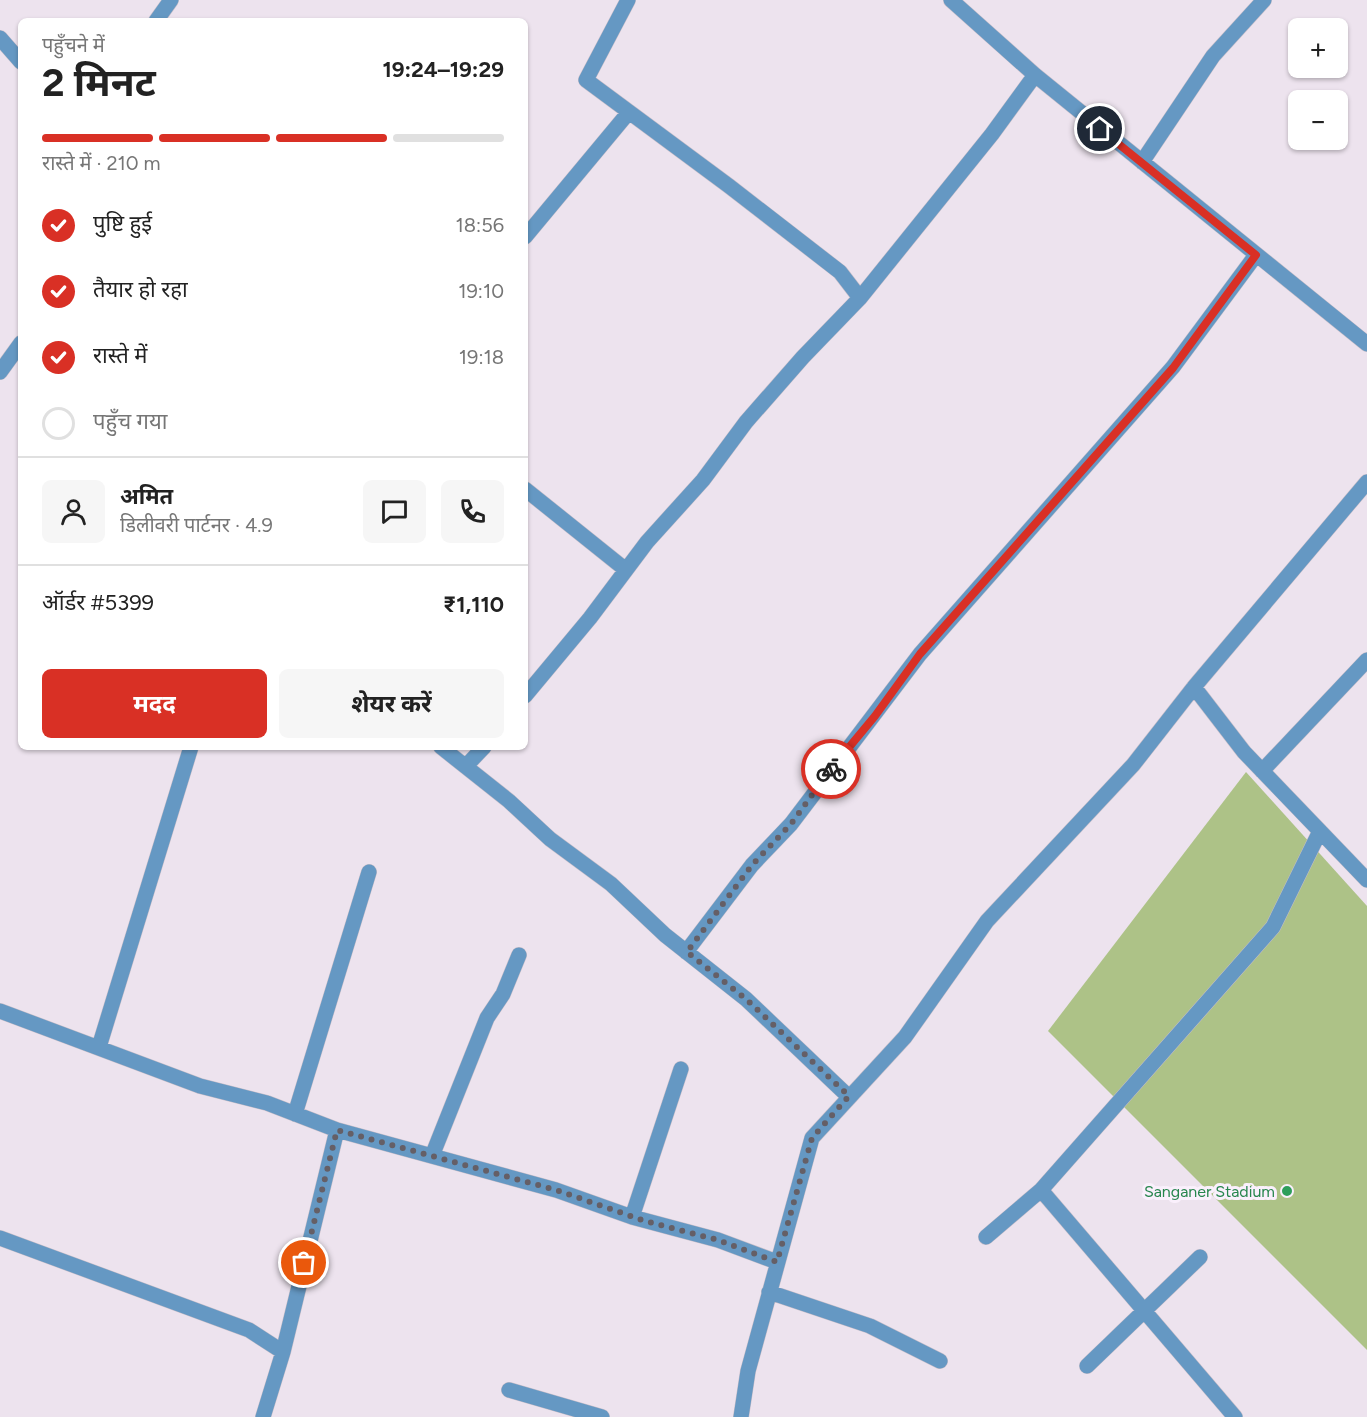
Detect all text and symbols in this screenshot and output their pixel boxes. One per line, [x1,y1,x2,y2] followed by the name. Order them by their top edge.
[1288,18,1348,150] map controls
[1288,18,1348,78] button: +
[42,33,105,57] text: पहुँचने में
[382,56,504,83] text: 19:24–19:29
[42,59,156,106] text: 2 मिनट
[1288,90,1348,150] button: −
[1074,103,1125,154] pin
[1083,112,1116,145] icon: home
[42,151,161,175] text: रास्ते में · 210 m
[42,209,75,242] icon: check
[93,210,152,237] text: पुष्टि हुई
[456,213,504,237] text: 18:56
[42,275,75,308] icon: check
[93,276,188,303] text: तैयार हो रहा
[458,279,504,303] text: 19:10
[42,341,75,374] icon: check
[93,342,147,369] text: रास्ते में
[459,345,504,369] text: 19:18
[93,408,167,435] text: पहुँच गया
[42,480,105,543] button: person
[363,480,426,543] button: chat
[441,480,504,543] button: phone
[120,483,173,510] text: अमित
[120,513,273,537] text: डिलीवरी पार्टनर · 4.9
[42,589,154,616] text: ऑर्डर #5399
[443,591,504,618] text: ₹1,110
[42,669,267,738] button: मदद
[279,669,504,738] button: शेयर करें
[801,739,861,799] courier
[815,753,848,786] icon: bike
[1144,1182,1275,1201] place label: Sanganer Stadium
[1280,1184,1294,1198] marker: Sanganer Stadium
[278,1237,329,1288] pin
[287,1246,320,1279] icon: bag

